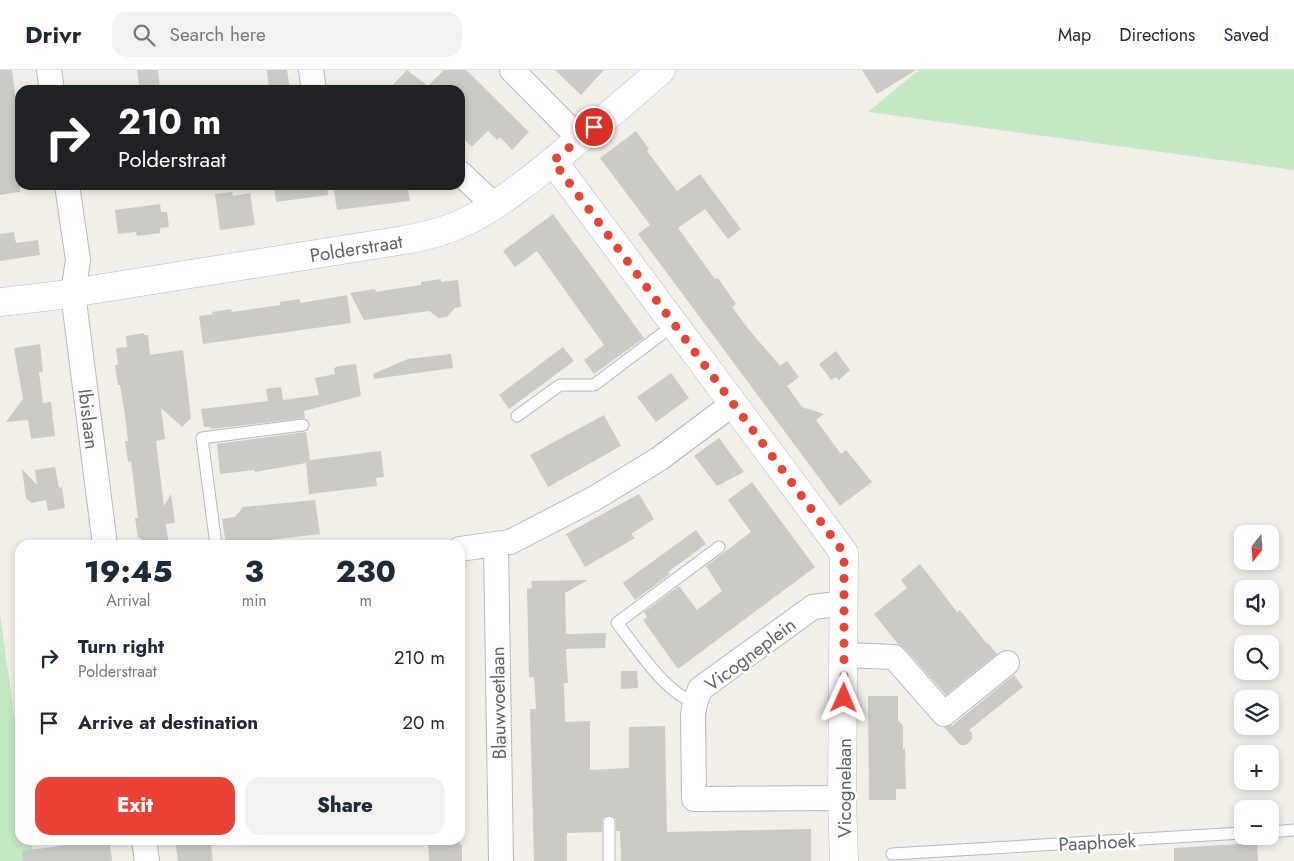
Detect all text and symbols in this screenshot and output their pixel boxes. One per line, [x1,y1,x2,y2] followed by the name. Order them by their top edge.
[112,12,462,57] search box
[25,17,82,52] text: Drivr
[130,21,158,49] icon: search
[170,21,266,48] text: Search here
[1058,22,1091,48] text: Map
[1119,22,1195,48] text: Directions
[1223,22,1269,48] text: Saved
[118,97,221,147] text: 210 m
[35,105,100,170] icon: right
[573,106,615,148] pin
[580,113,608,141] icon: arrive
[118,143,226,175] text: Polderstraat
[308,228,405,269] street label: Polderstraat
[71,387,106,451] street label: Ibislaan
[1234,525,1279,570] north arrow
[1234,525,1279,845] map controls
[84,550,173,593] text: 19:45
[245,550,264,593] text: 3
[336,550,396,593] text: 230
[1234,580,1279,625] button: sound
[106,589,150,612] text: Arrival
[242,589,267,612] text: min
[360,589,372,612] text: m
[699,611,801,698] street label: Vicogneplein
[78,633,164,660] text: Turn right
[1234,635,1279,680] button: search
[35,644,63,672] icon: right
[394,644,445,671] text: 210 m
[484,646,513,760] street label: Blauwvoetlaan
[78,660,157,683] text: Polderstraat
[817,671,869,723] position arrow
[1234,690,1279,735] button: layers
[35,709,63,737] icon: arrive
[78,709,258,736] text: Arrive at destination
[402,709,445,736] text: 20 m
[831,738,858,838] street label: Vicognelaan
[1234,745,1279,790] button: +
[35,777,235,835] button: Exit
[245,777,445,835] button: Share
[1234,800,1279,845] button: −
[1058,827,1137,858] street label: Paaphoek

